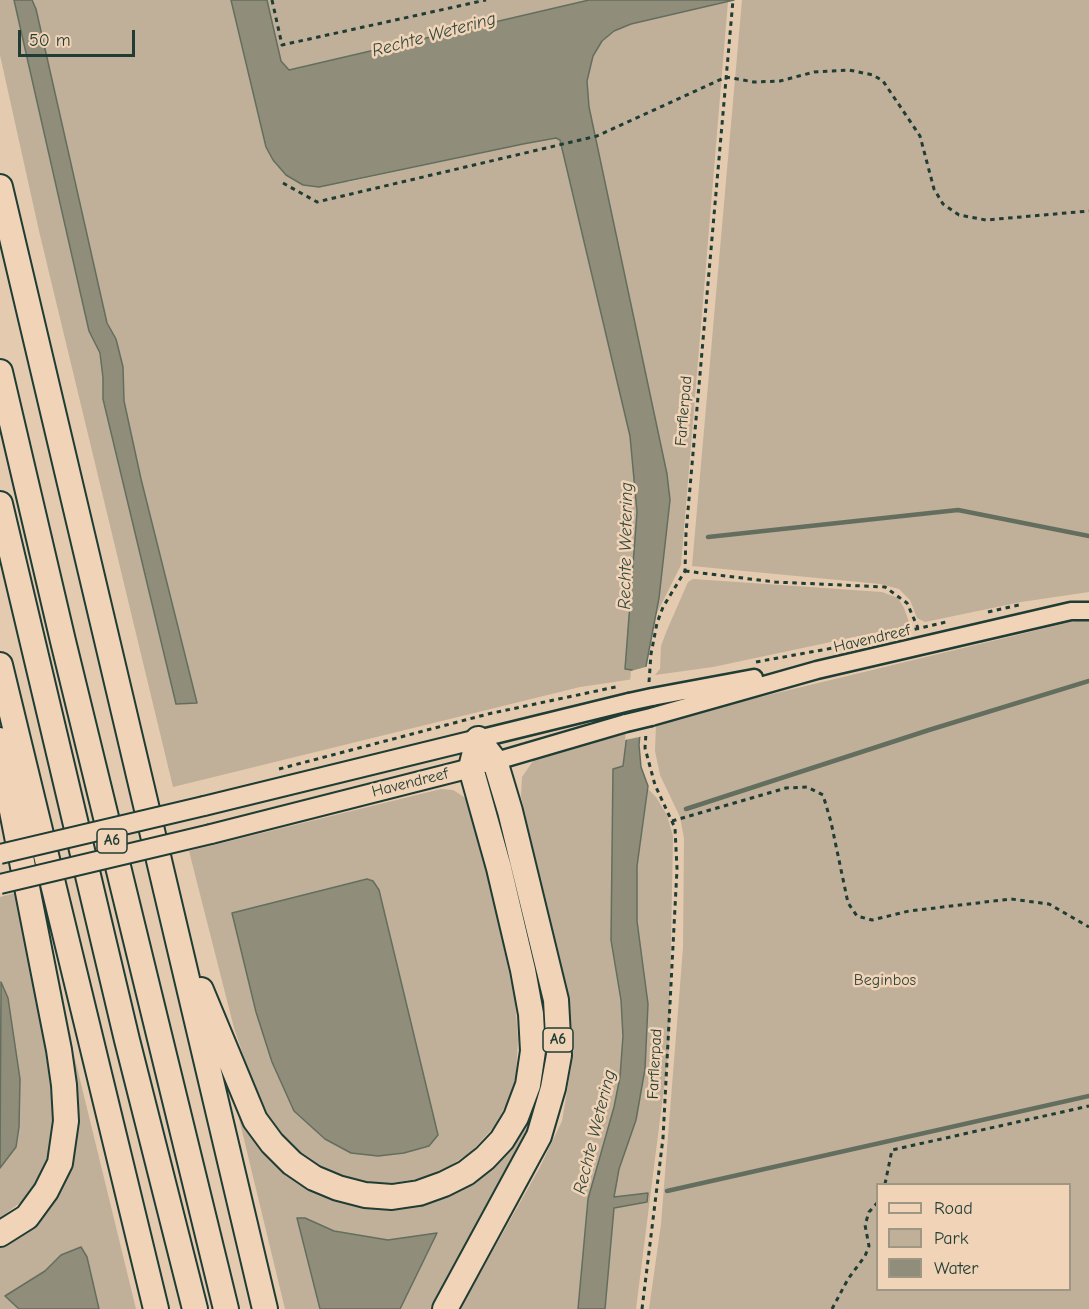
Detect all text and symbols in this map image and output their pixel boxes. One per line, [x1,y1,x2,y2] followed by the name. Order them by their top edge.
[370,8,498,62] water label: Rechte Wetering
[21,18,138,56] scale bar
[29,30,71,51] text: 50 m
[671,375,697,447] street label: Farflerpad
[614,482,638,610] water label: Rechte Wetering
[832,621,912,657] street label: Havendreef
[370,764,450,802] street label: Havendreef
[97,829,127,853] road number: A6
[854,970,916,990] park label: Beginbos
[543,1028,573,1052] road number: A6
[644,1028,666,1100] street label: Farflerpad
[569,1068,621,1196] water label: Rechte Wetering
[876,1183,1071,1291] legend
[934,1198,973,1219] text: Road
[934,1228,968,1249] text: Park
[934,1258,978,1279] text: Water

